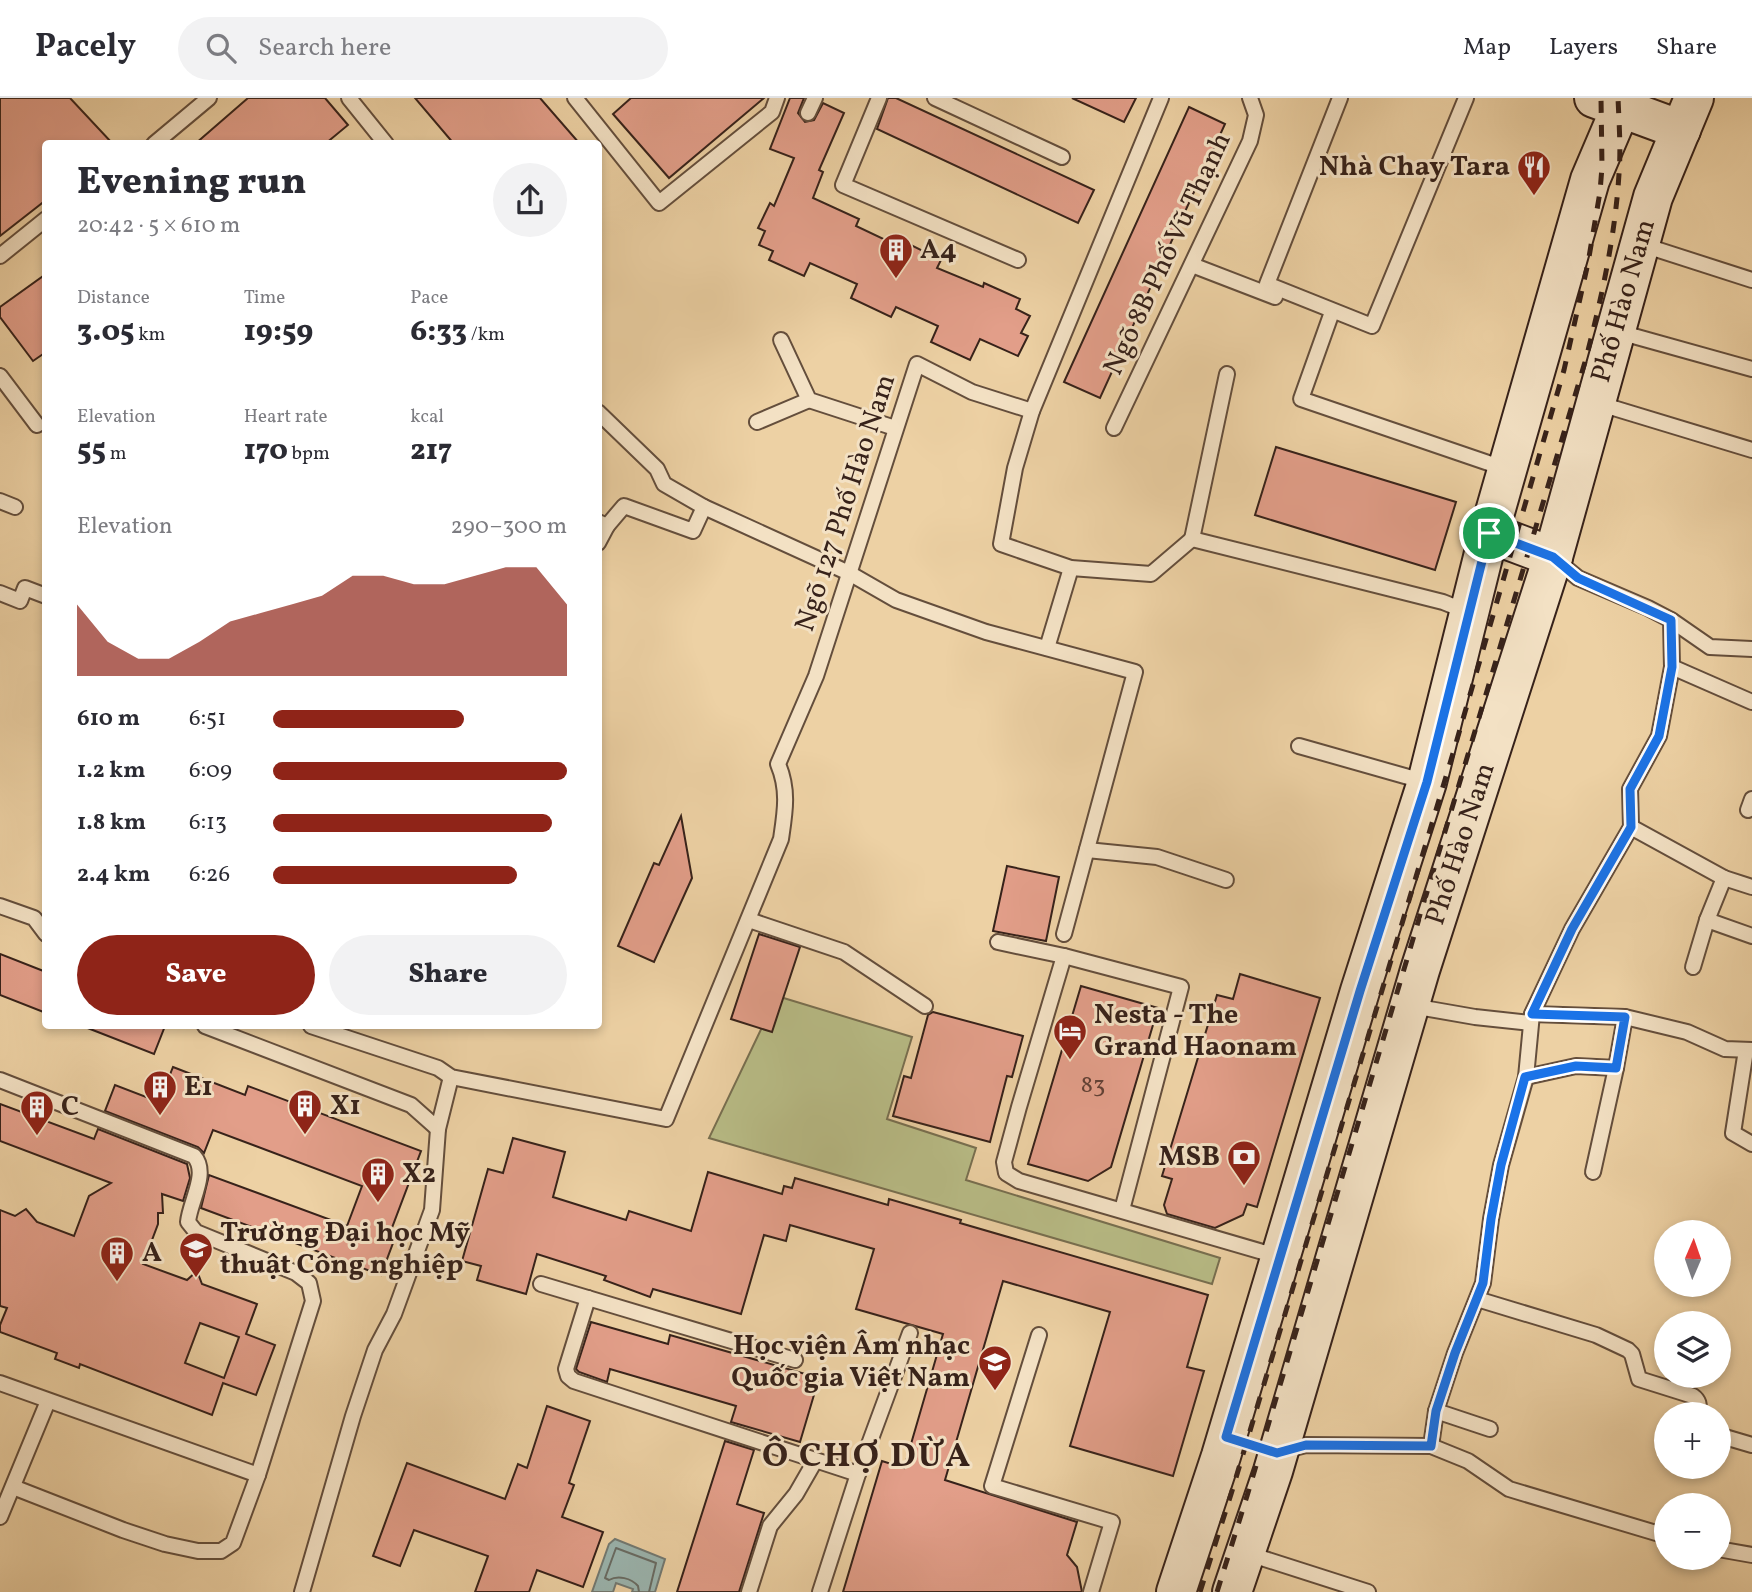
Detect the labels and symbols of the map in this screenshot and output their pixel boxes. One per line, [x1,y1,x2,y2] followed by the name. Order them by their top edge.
[1095,126,1241,382] street label: Ngõ 8B Phố Vũ Thạnh
[1319,148,1510,187] place label: Nhà Chay Tara
[1515,148,1553,197] restaurant icon: Nhà Chay Tara
[1582,215,1666,387] street label: Phố Hào Nam
[877,231,915,280] building icon: A4
[920,231,957,270] place label: A4
[786,369,906,637] street label: Ngõ 127 Phố Hào Nam
[1459,503,1519,563] pin
[1416,758,1506,930] street label: Phố Hào Nam
[1094,996,1297,1067] place label: Nesta - The Grand Haonam
[1051,1012,1089,1061] hotel icon: Nesta - The Grand Haonam
[141,1068,179,1117] building icon: E1
[184,1068,213,1107] place label: E1
[1081,1069,1105,1103] house number: 83
[286,1087,324,1136] building icon: X1
[330,1087,361,1126] place label: X1
[18,1088,56,1137] building icon: C
[61,1088,79,1127] place label: C
[1159,1138,1220,1177] place label: MSB
[1225,1138,1263,1187] bank icon: MSB
[359,1155,397,1204] building icon: X2
[402,1155,436,1194] place label: X2
[220,1214,470,1285] place label: Trường Đại học Mỹ thuật Công nghiệp
[1654,1220,1731,1297] north arrow
[177,1230,215,1279] school or university icon: Trường Đại học Mỹ thuật Công nghiệp
[98,1234,136,1283] building icon: A
[142,1234,162,1273] place label: A
[731,1327,970,1398] place label: Học viện Âm nhạc Quốc gia Việt Nam
[976,1343,1014,1392] school or university icon: Học viện Âm nhạc Quốc gia Việt Nam
[762,1433,972,1481] district label: Ô CHỢ DỪA

